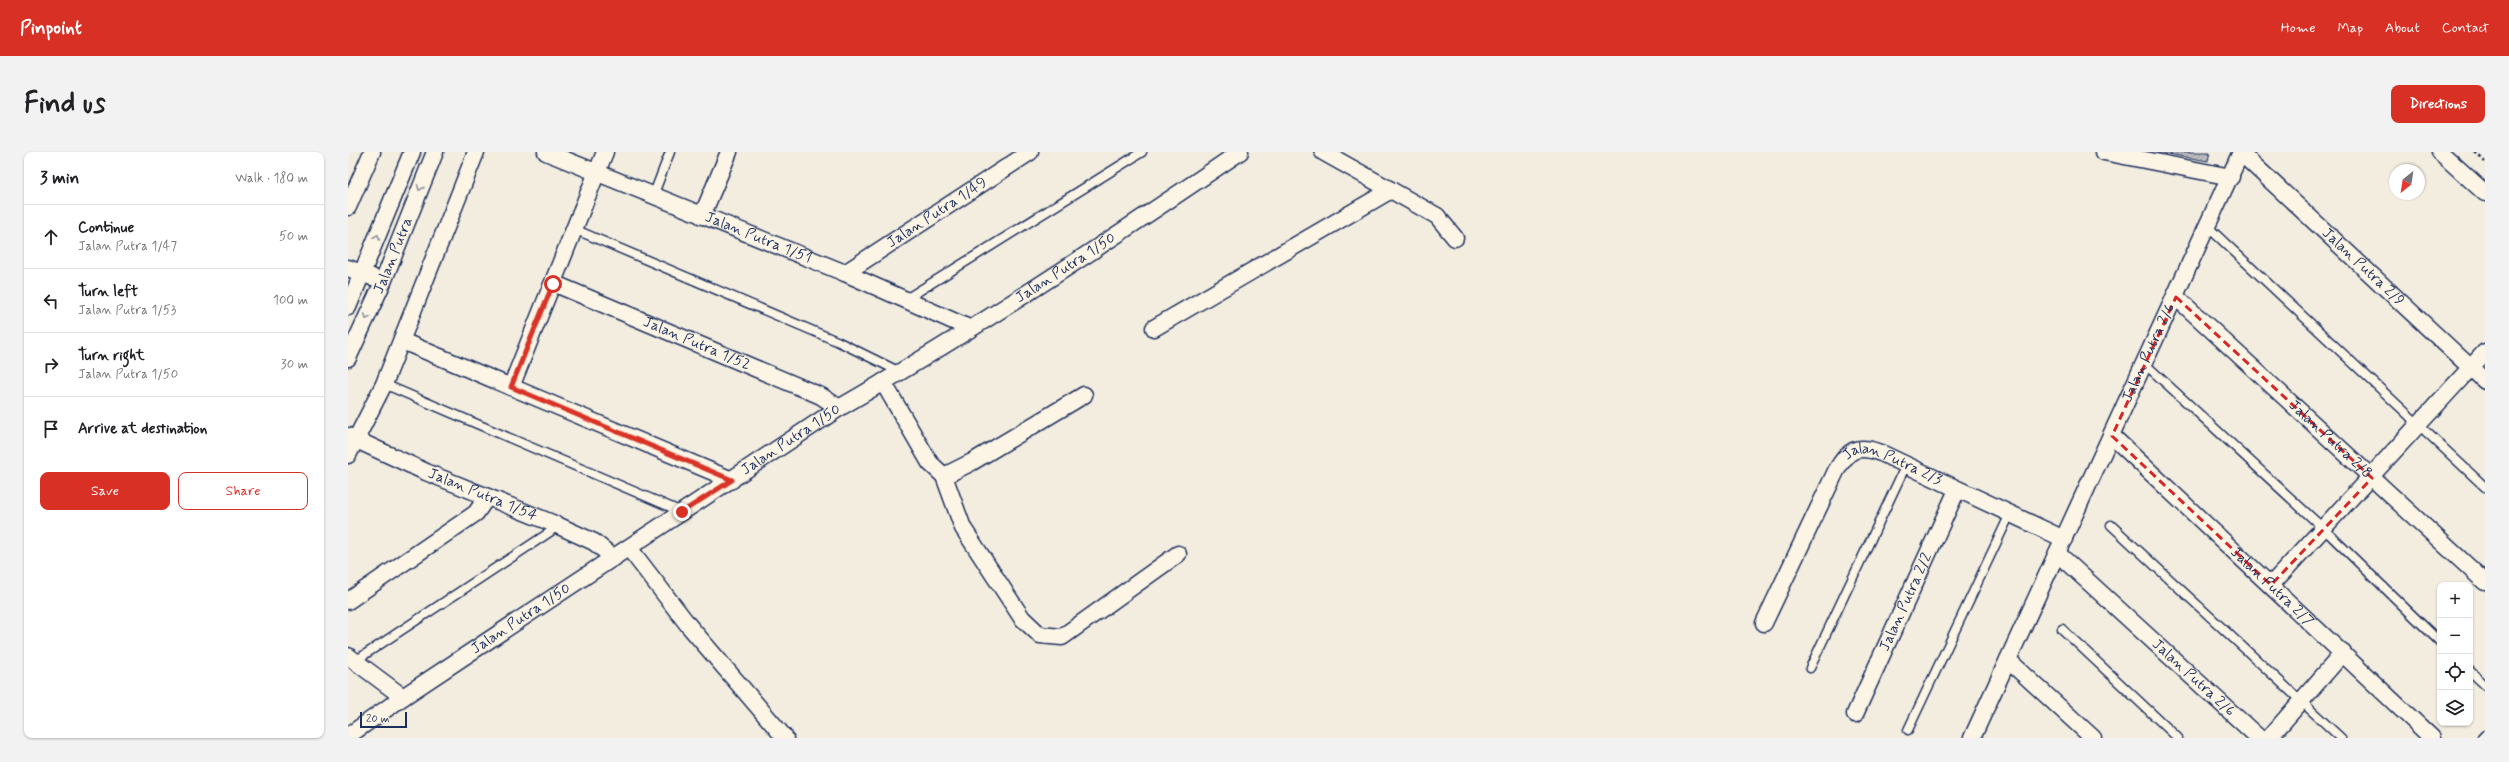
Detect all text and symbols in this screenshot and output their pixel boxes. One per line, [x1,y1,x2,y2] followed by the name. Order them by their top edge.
[20,16,82,41] text: Pinpoint
[2281,19,2315,37] text: Home
[2337,19,2363,37] text: Map
[2385,19,2420,37] text: About
[2442,19,2489,37] text: Contact
[2391,85,2485,123] button: Directions
[24,86,105,123] text: Find us
[2389,164,2425,200] north arrow
[40,167,79,189] text: 3 min
[235,170,308,187] text: Walk · 180 m
[883,173,991,253] street label: Jalan Putra 1/49
[417,185,425,192] one-way arrow
[702,207,815,268] street label: Jalan Putra 1/51
[369,214,418,297] street label: Jalan Putra
[78,218,134,238] text: Continue
[2317,223,2409,311] street label: Jalan Putra 2/9
[40,226,62,248] icon: ahead
[279,228,308,245] text: 50 m
[1012,228,1120,308] street label: Jalan Putra 1/50
[372,234,380,242] one-way arrow
[78,238,177,255] text: Jalan Putra 1/47
[544,275,562,293] route start
[78,282,138,302] text: Turn left
[40,290,62,312] icon: left
[273,292,308,309] text: 100 m
[2118,300,2180,405] street label: Jalan Putra 2/6
[78,302,176,319] text: Jalan Putra 1/53
[640,312,754,375] street label: Jalan Putra 1/52
[364,313,372,321] one-way arrow
[78,346,145,366] text: Turn right
[40,354,62,376] icon: right
[281,356,308,373] text: 30 m
[78,366,178,383] text: Jalan Putra 1/50
[2284,396,2377,483] street label: Jalan Putra 2/8
[737,399,845,480] street label: Jalan Putra 1/50
[40,418,62,440] icon: arrive
[78,419,207,439] text: Arrive at destination
[1838,439,1945,490] street label: Jalan Putra 2/3
[425,464,540,526] street label: Jalan Putra 1/54
[40,472,170,510] button: Save
[178,472,308,510] button: Share
[673,503,691,521] route end
[2226,543,2318,631] street label: Jalan Putra 2/7
[1875,550,1937,654] street label: Jalan Putra 2/2
[467,578,575,659] street label: Jalan Putra 1/50
[2437,582,2473,726] map controls
[2437,582,2473,618] button: +
[2437,618,2473,654] button: −
[2147,635,2240,721] street label: Jalan Putra 2/6
[2437,654,2473,690] button: locate
[2437,690,2473,726] button: layers
[360,710,407,729] scale bar
[366,712,389,726] text: 20 m

